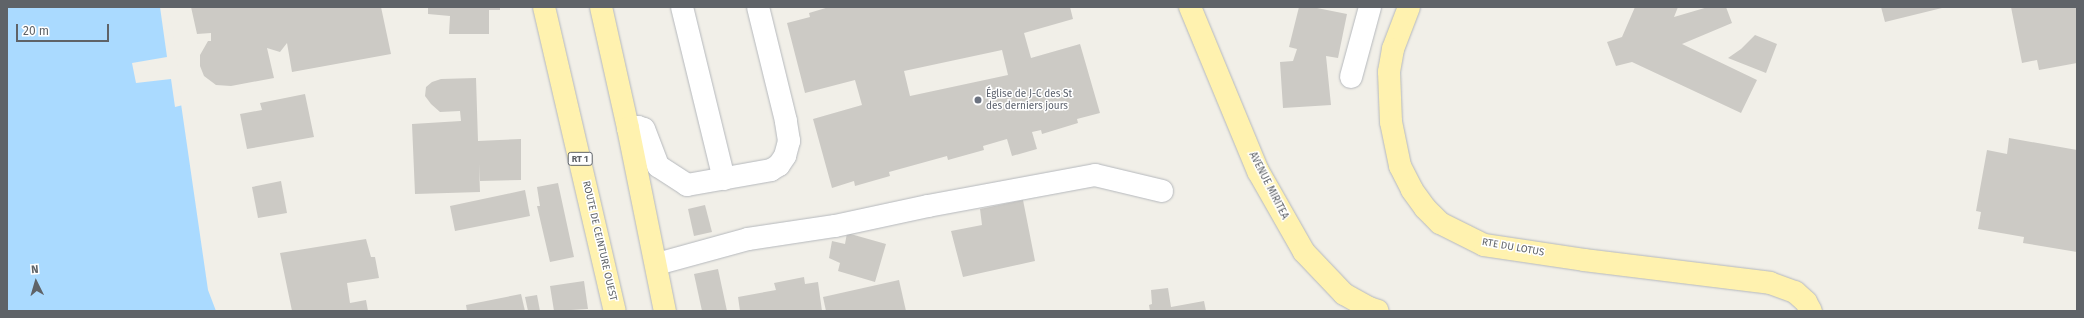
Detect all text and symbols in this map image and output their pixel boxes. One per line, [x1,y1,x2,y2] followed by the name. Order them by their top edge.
[18,16,111,42] scale bar
[23,24,49,38] text: 20 m
[986,88,1072,112] place label: Église de J-C des St des derniers jours
[973,95,983,105] marker: Église de J-C des St des derniers jours
[1246,150,1290,222] street label: AVENUE MIRITEA
[567,152,593,166] road number: RT 1
[579,180,619,302] street label: ROUTE DE CEINTURE OUEST
[1481,237,1545,259] street label: RTE DU LOTUS
[16,262,56,302] north arrow
[31,263,39,276] text: N

